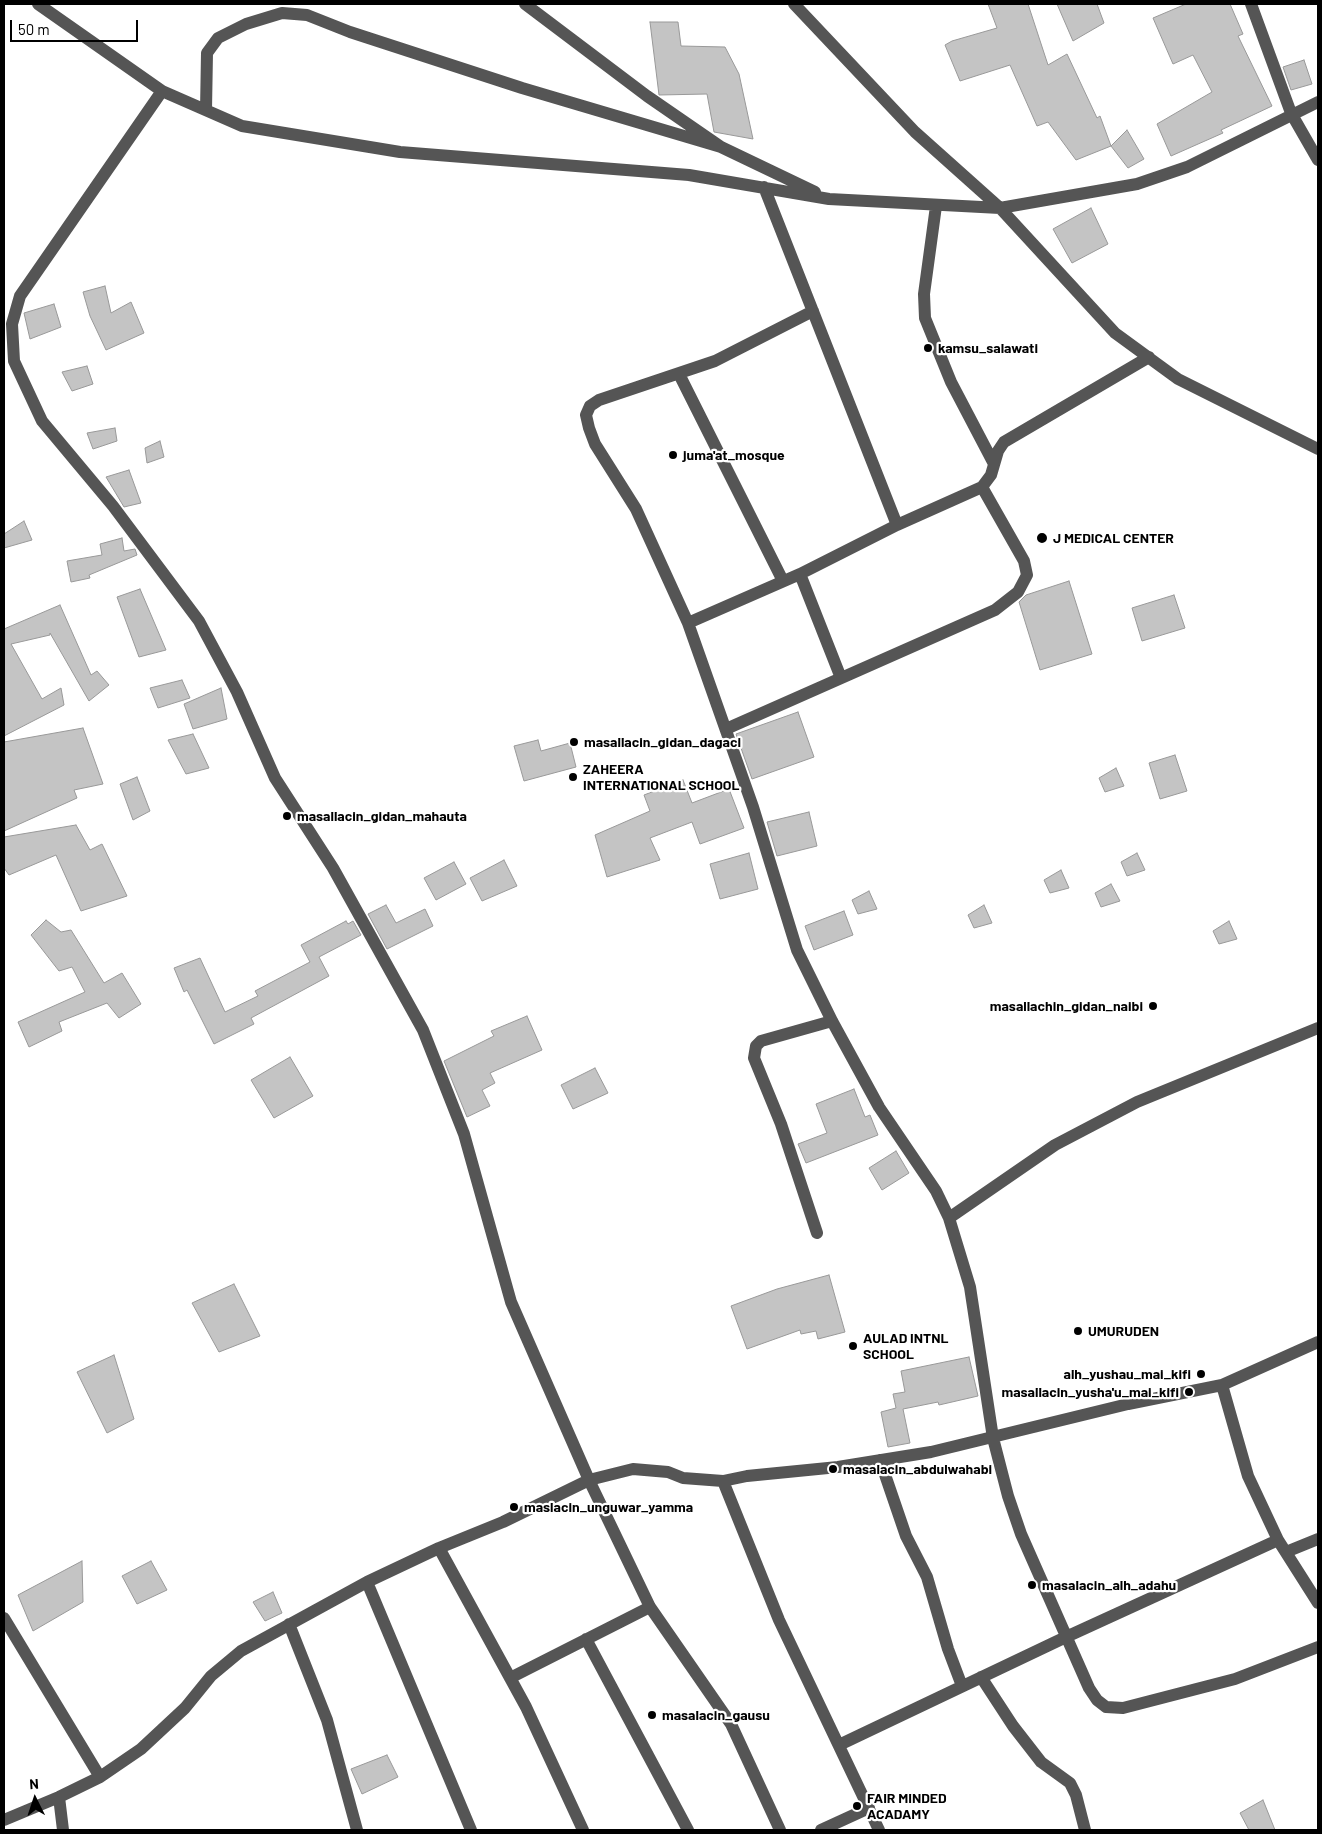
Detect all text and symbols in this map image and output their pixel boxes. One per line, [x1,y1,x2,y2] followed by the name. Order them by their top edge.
[12,10,140,42] scale bar
[18,20,50,38] text: 50 m
[938,340,1038,356] place label: kamsu_salawati
[922,342,934,354] marker: kamsu_salawati
[683,447,785,463] place label: juma'at_mosque
[667,449,679,461] marker: juma'at_mosque
[1053,530,1174,546] place label: J MEDICAL CENTER
[1035,531,1049,545] marker: J MEDICAL CENTER
[584,734,741,750] place label: masallacin_gidan_dagaci
[568,736,580,748] marker: masallacin_gidan_dagaci
[583,761,740,794] place label: ZAHEERA INTERNATIONAL SCHOOL
[567,771,579,783] marker: ZAHEERA INTERNATIONAL SCHOOL
[297,808,467,824] place label: masallacin_gidan_mahauta
[281,810,293,822] marker: masallacin_gidan_mahauta
[990,998,1143,1014] place label: masallachin_gidan_naibi
[1147,1000,1159,1012] marker: masallachin_gidan_naibi
[1088,1323,1159,1339] place label: UMURUDEN
[1072,1325,1084,1337] marker: UMURUDEN
[863,1330,949,1362] place label: AULAD INTNL SCHOOL
[847,1340,859,1352] marker: AULAD INTNL SCHOOL
[1063,1366,1191,1382] place label: alh_yushau_mai_kifi
[1195,1368,1207,1380] marker: alh_yushau_mai_kifi
[1001,1384,1179,1400] place label: masallacin_yusha'u_mai_kifi
[1183,1386,1195,1398] marker: masallacin_yusha'u_mai_kifi
[843,1461,992,1477] place label: masalacin_abdulwahabi
[827,1463,839,1475] marker: masalacin_abdulwahabi
[524,1499,693,1515] place label: maslacin_unguwar_yamma
[508,1501,520,1513] marker: maslacin_unguwar_yamma
[1042,1577,1176,1593] place label: masalacin_alh_adahu
[1026,1579,1038,1591] marker: masalacin_alh_adahu
[662,1707,770,1723] place label: masalacin_gausu
[646,1709,658,1721] marker: masalacin_gausu
[10,1774,60,1824] north arrow
[29,1775,39,1792] text: N
[867,1790,947,1822] place label: FAIR MINDED ACADAMY
[851,1800,863,1812] marker: FAIR MINDED ACADAMY

